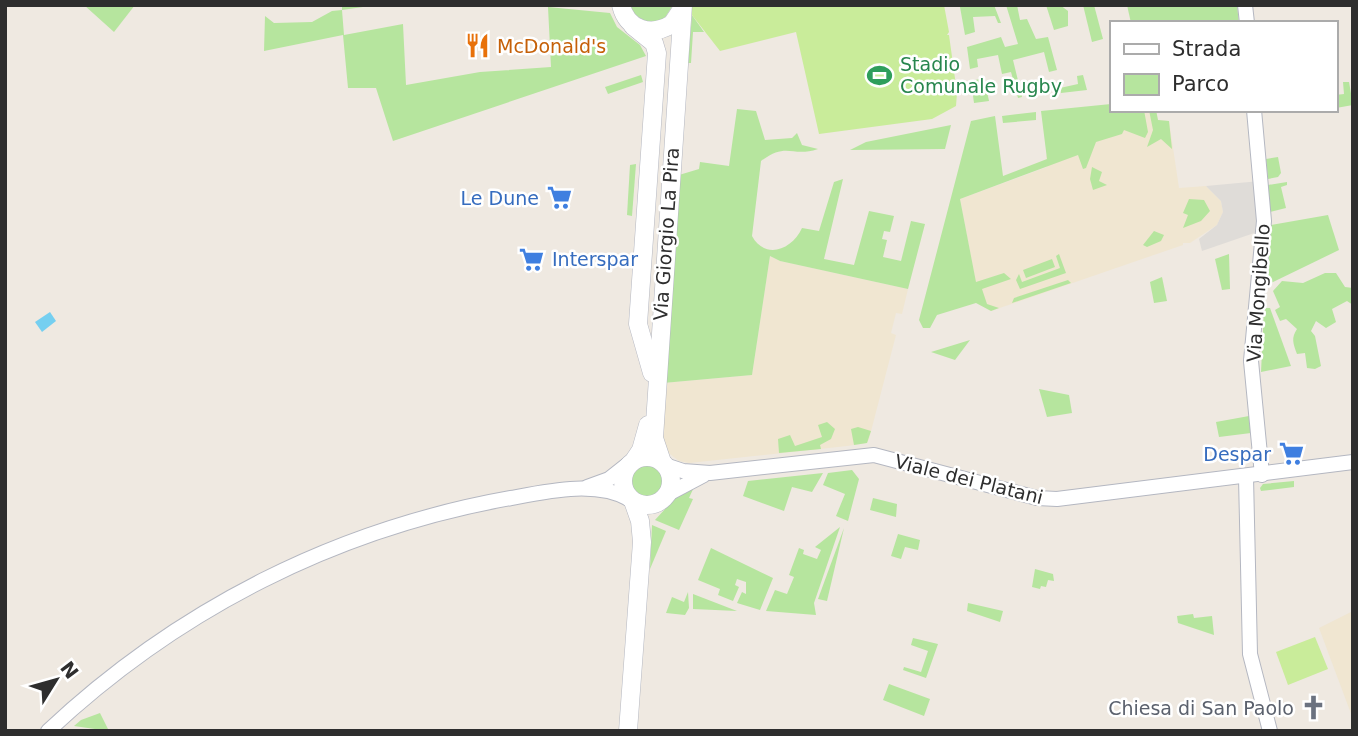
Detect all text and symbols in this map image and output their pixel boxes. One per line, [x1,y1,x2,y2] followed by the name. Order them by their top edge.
[1110,21,1337,112] legend
[463,32,491,60] restaurant icon: McDonald's
[497,35,606,57] place label: McDonald's
[1172,37,1241,61] text: Strada
[900,53,1062,97] place label: Stadio Comunale Rugby
[866,61,894,89] sports icon: Stadio Comunale Rugby
[1172,72,1229,96] text: Parco
[649,147,683,321] street label: Via Giorgio La Pira
[545,184,573,212] supermarket icon: Le Dune
[461,187,539,209] place label: Le Dune
[1242,223,1274,363] street label: Via Mongibello
[518,245,546,273] supermarket icon: Interspar
[552,248,638,270] place label: Interspar
[1277,440,1305,468] supermarket icon: Despar
[1203,443,1271,465] place label: Despar
[892,450,1046,508] street label: Viale dei Platani
[21,645,91,715] north arrow
[56,657,83,683] text: N
[1300,694,1328,722] church icon: Chiesa di San Paolo
[1108,697,1294,719] place label: Chiesa di San Paolo

